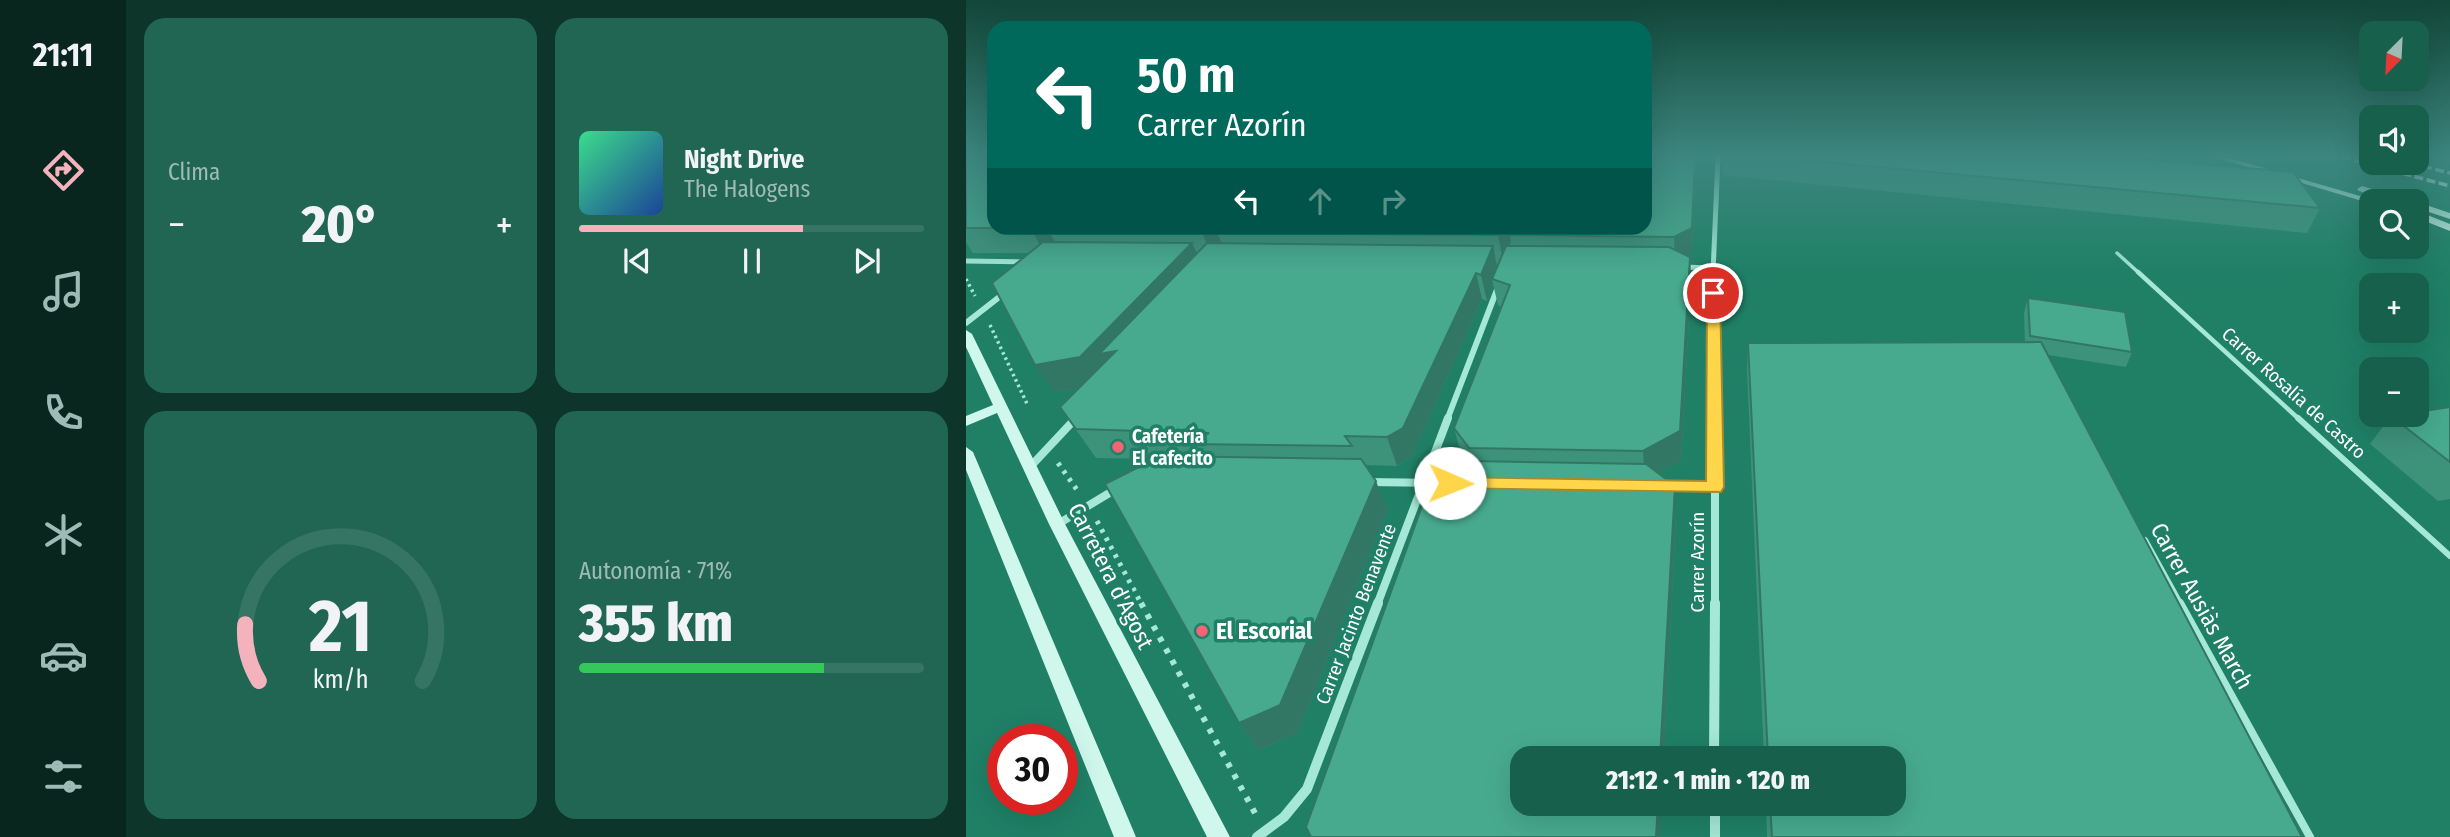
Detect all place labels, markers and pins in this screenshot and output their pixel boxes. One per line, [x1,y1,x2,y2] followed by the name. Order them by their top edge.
[1683,263,1743,323] pin
[1132,425,1213,470] place label: Cafetería El cafecito
[1110,439,1126,455] marker: Cafetería El cafecito
[1216,617,1313,645] place label: El Escorial
[1194,623,1210,639] marker: El Escorial

